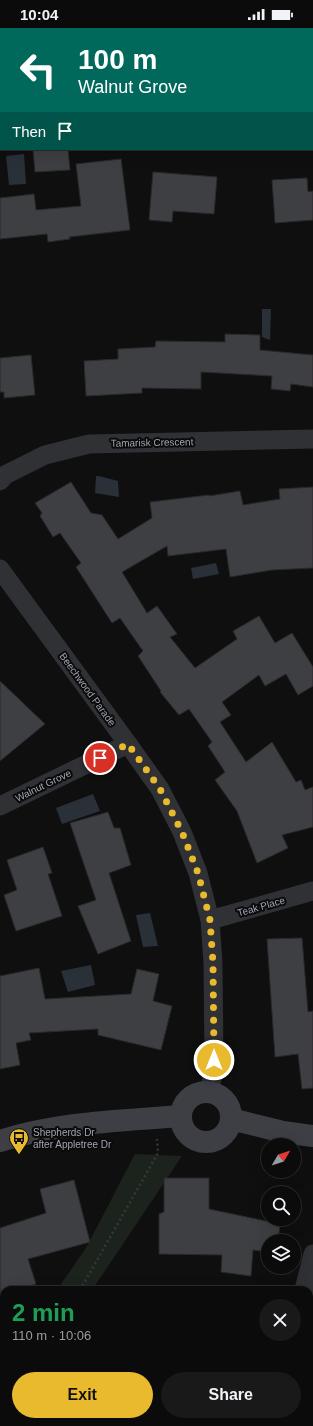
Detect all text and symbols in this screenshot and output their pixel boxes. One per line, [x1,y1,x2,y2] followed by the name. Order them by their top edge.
[20,6,58,23] text: 10:04
[12,44,64,96] icon: left
[78,44,157,75] text: 100 m
[78,77,187,97] text: Walnut Grove
[54,120,76,142] icon: arrive
[12,123,46,140] text: Then
[111,436,194,449] street label: Tamarisk Crescent
[57,651,118,728] street label: Beechwood Parade
[83,741,117,775] pin
[89,747,111,769] icon: arrive
[14,767,73,804] street label: Walnut Grove
[236,894,287,919] street label: Teak Place
[193,1039,235,1081] position arrow
[8,1127,30,1155] bus stop icon: Shepherds Dr after Appletree Dr
[33,1127,112,1150] place label: Shepherds Dr after Appletree Dr
[261,1138,301,1178] north arrow
[261,1138,301,1274] map controls
[261,1186,301,1226] button: search
[261,1234,301,1274] button: layers
[12,1299,75,1326] text: 2 min
[259,1299,301,1341] button: close
[12,1328,91,1343] text: 110 m · 10:06
[12,1372,153,1418] button: Exit
[161,1372,301,1418] button: Share

